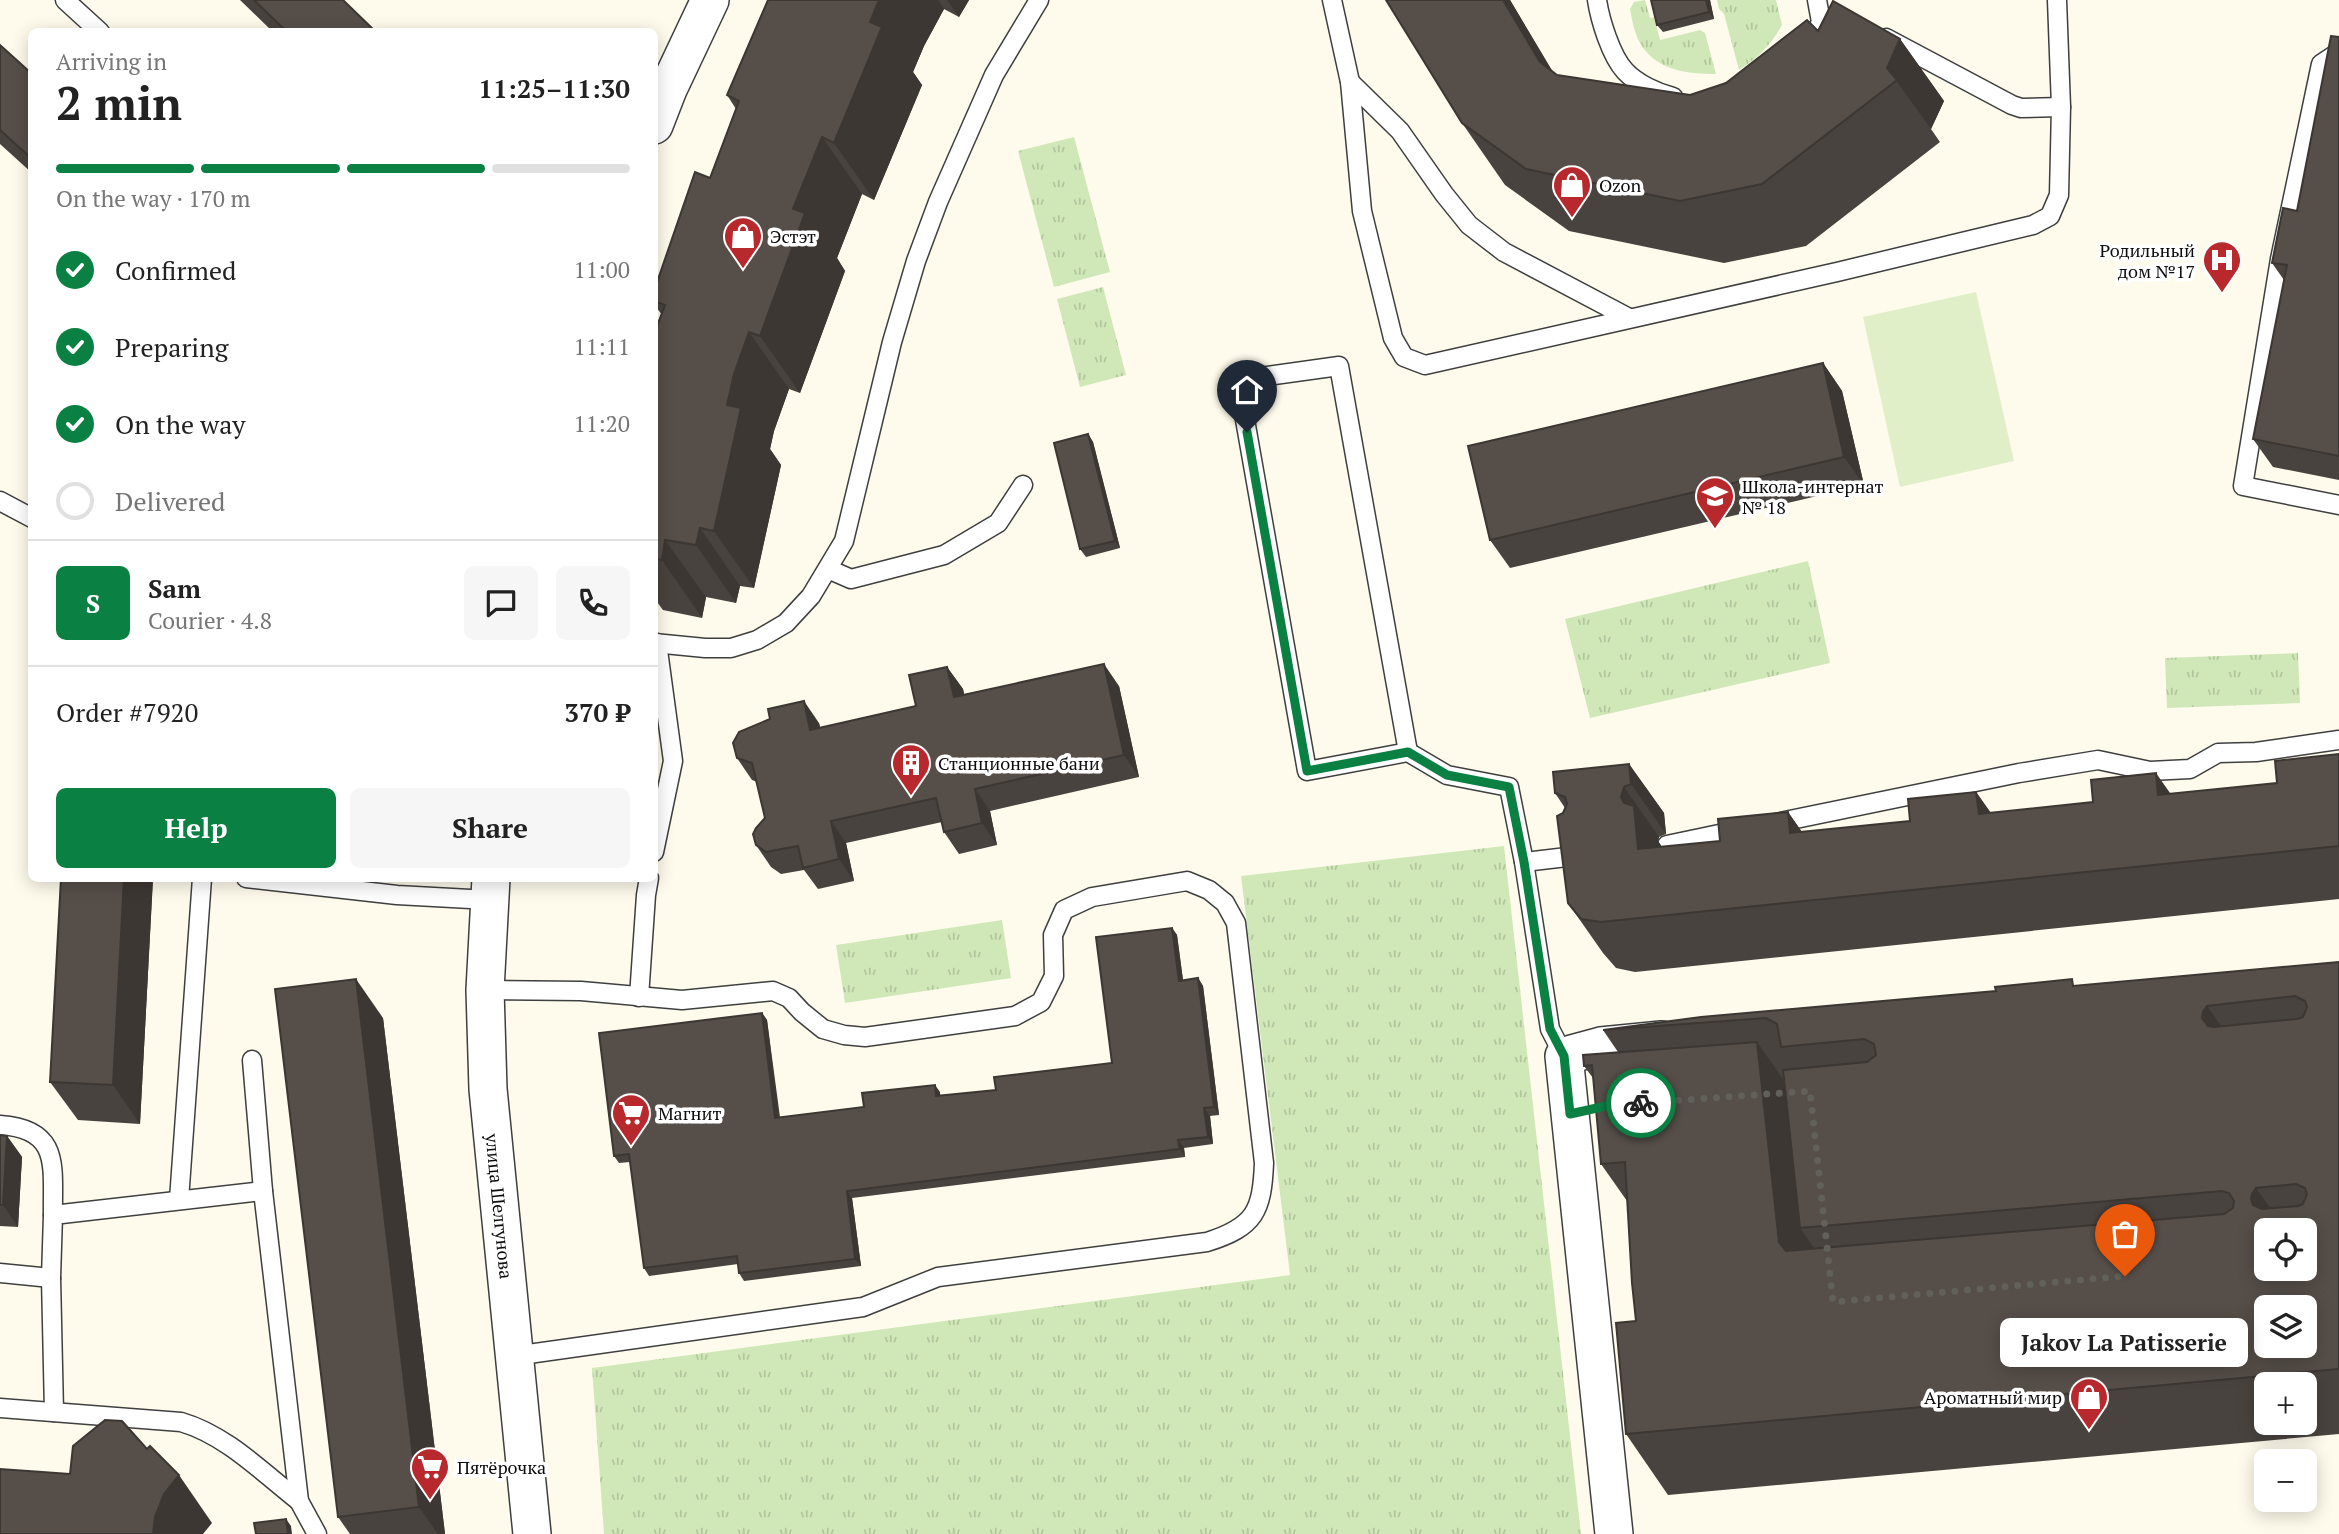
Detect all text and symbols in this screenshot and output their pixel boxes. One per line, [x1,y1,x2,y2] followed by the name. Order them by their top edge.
[56,46,167,77] text: Arriving in
[478,71,630,105] text: 11:25–11:30
[56,72,182,133] text: 2 min
[1551,164,1593,219] shop icon: Ozon
[1599,173,1642,197] place label: Ozon
[56,183,250,214] text: On the way · 170 m
[722,215,764,270] shop icon: Эстэт
[770,224,816,248] place label: Эстэт
[2100,238,2195,283] place label: Родильный дом №17
[2201,239,2243,294] hospital icon: Родильный дом №17
[56,251,94,289] icon: check
[115,253,236,287] text: Confirmed
[573,254,630,285] text: 11:00
[56,328,94,366] icon: check
[115,330,228,364] text: Preparing
[573,331,630,362] text: 11:11
[1217,360,1277,432] pin
[1228,371,1266,409] icon: home
[56,405,94,443] icon: check
[115,407,246,441] text: On the way
[573,408,630,439] text: 11:20
[1742,474,1884,519] place label: Школа-интернат № 18
[1694,475,1736,530] school or university icon: Школа-интернат № 18
[115,484,225,518] text: Delivered
[464,566,538,640] button: chat
[556,566,630,640] button: phone
[148,571,201,605] text: Sam
[86,586,100,620] text: S
[148,605,272,636] text: Courier · 4.8
[56,695,198,729] text: Order #7920
[564,695,630,729] text: 370 ₽
[890,742,932,797] building icon: Станционные бани
[938,751,1100,775] place label: Станционные бани
[56,788,336,868] button: Help
[350,788,630,868] button: Share
[1606,1068,1676,1138] courier
[1622,1084,1660,1122] icon: bike
[610,1092,652,1147] supermarket icon: Магнит
[658,1101,721,1125] place label: Магнит
[480,1132,519,1280] street label: улица Шелгунова
[2095,1204,2155,1276] pin
[2106,1215,2144,1253] icon: bag
[2254,1218,2317,1512] map controls
[2254,1218,2317,1281] button: locate
[2254,1295,2317,1358] button: layers
[2001,1318,2249,1367] callout: Jakov La Patisserie
[2021,1327,2227,1358] text: Jakov La Patisserie
[2254,1372,2317,1435] button: +
[2068,1376,2110,1431] shop icon: Ароматный мир
[1924,1385,2062,1409] place label: Ароматный мир
[409,1446,451,1501] supermarket icon: Пятёрочка
[2254,1449,2317,1512] button: −
[457,1455,546,1479] place label: Пятёрочка

